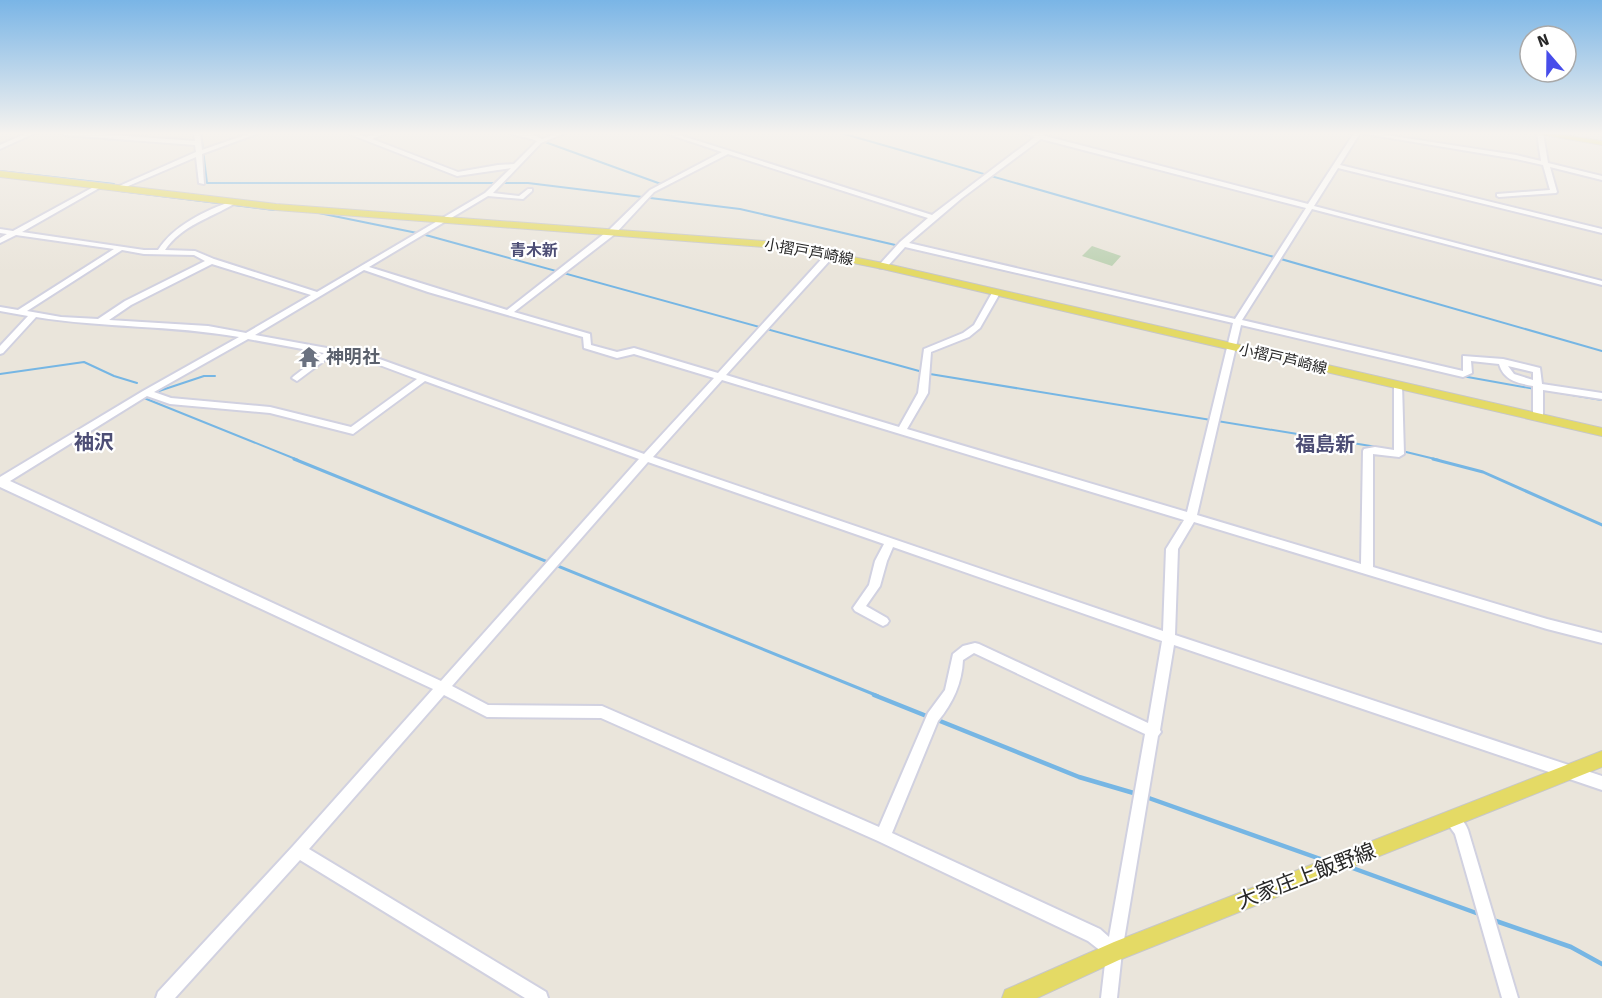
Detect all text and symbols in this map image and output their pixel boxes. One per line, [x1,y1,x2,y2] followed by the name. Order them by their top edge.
[1518,24,1578,84] north arrow
[1535,30,1552,52] text: N
[763,235,855,269] street label: 小摺戸芦崎線
[510,241,558,261] district label: 青木新
[1237,340,1329,378] street label: 小摺戸芦崎線
[297,345,321,369] temple icon: 神明社
[326,346,380,368] place label: 神明社
[74,430,114,455] district label: 袖沢
[1295,432,1355,457] district label: 福島新
[1233,838,1379,914] street label: 大家庄上飯野線

